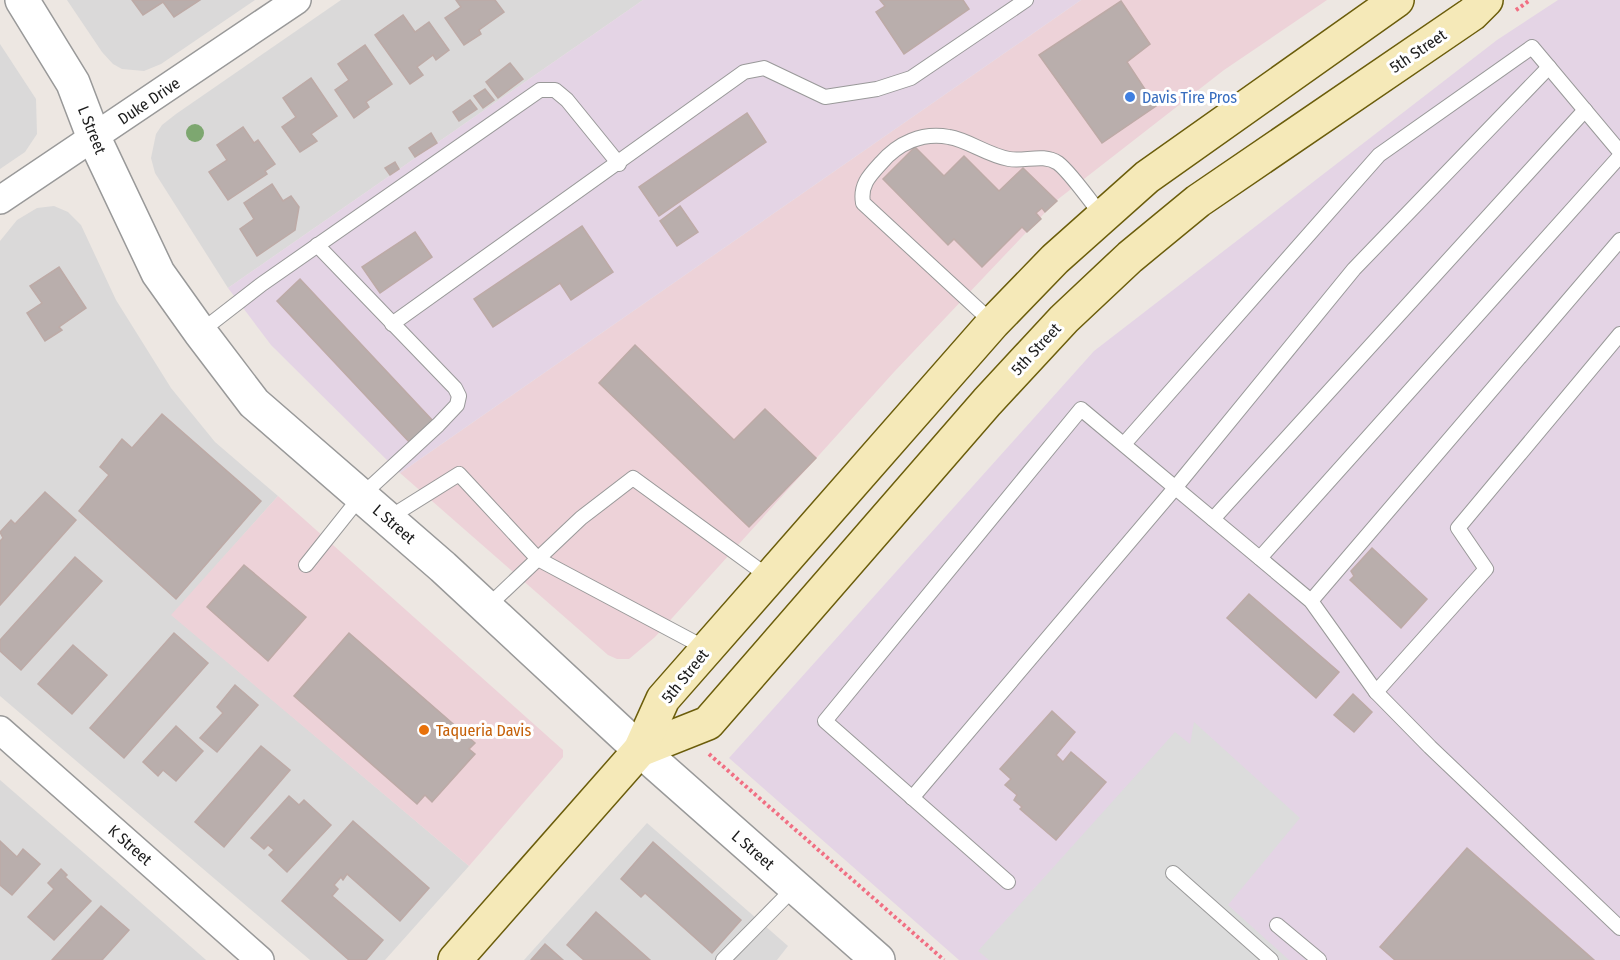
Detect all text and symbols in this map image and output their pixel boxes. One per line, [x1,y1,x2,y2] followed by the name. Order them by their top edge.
[1386,25,1450,77] street label: 5th Street
[114,73,184,129] street label: Duke Drive
[1142,88,1237,107] place label: Davis Tire Pros
[1123,90,1137,104] marker: Davis Tire Pros
[74,103,110,158] street label: L Street
[1007,319,1065,379] street label: 5th Street
[369,500,420,548] street label: L Street
[657,645,713,707] street label: 5th Street
[436,721,531,740] place label: Taqueria Davis
[417,723,431,737] marker: Taqueria Davis
[104,821,156,870] street label: K Street
[728,826,779,874] street label: L Street

